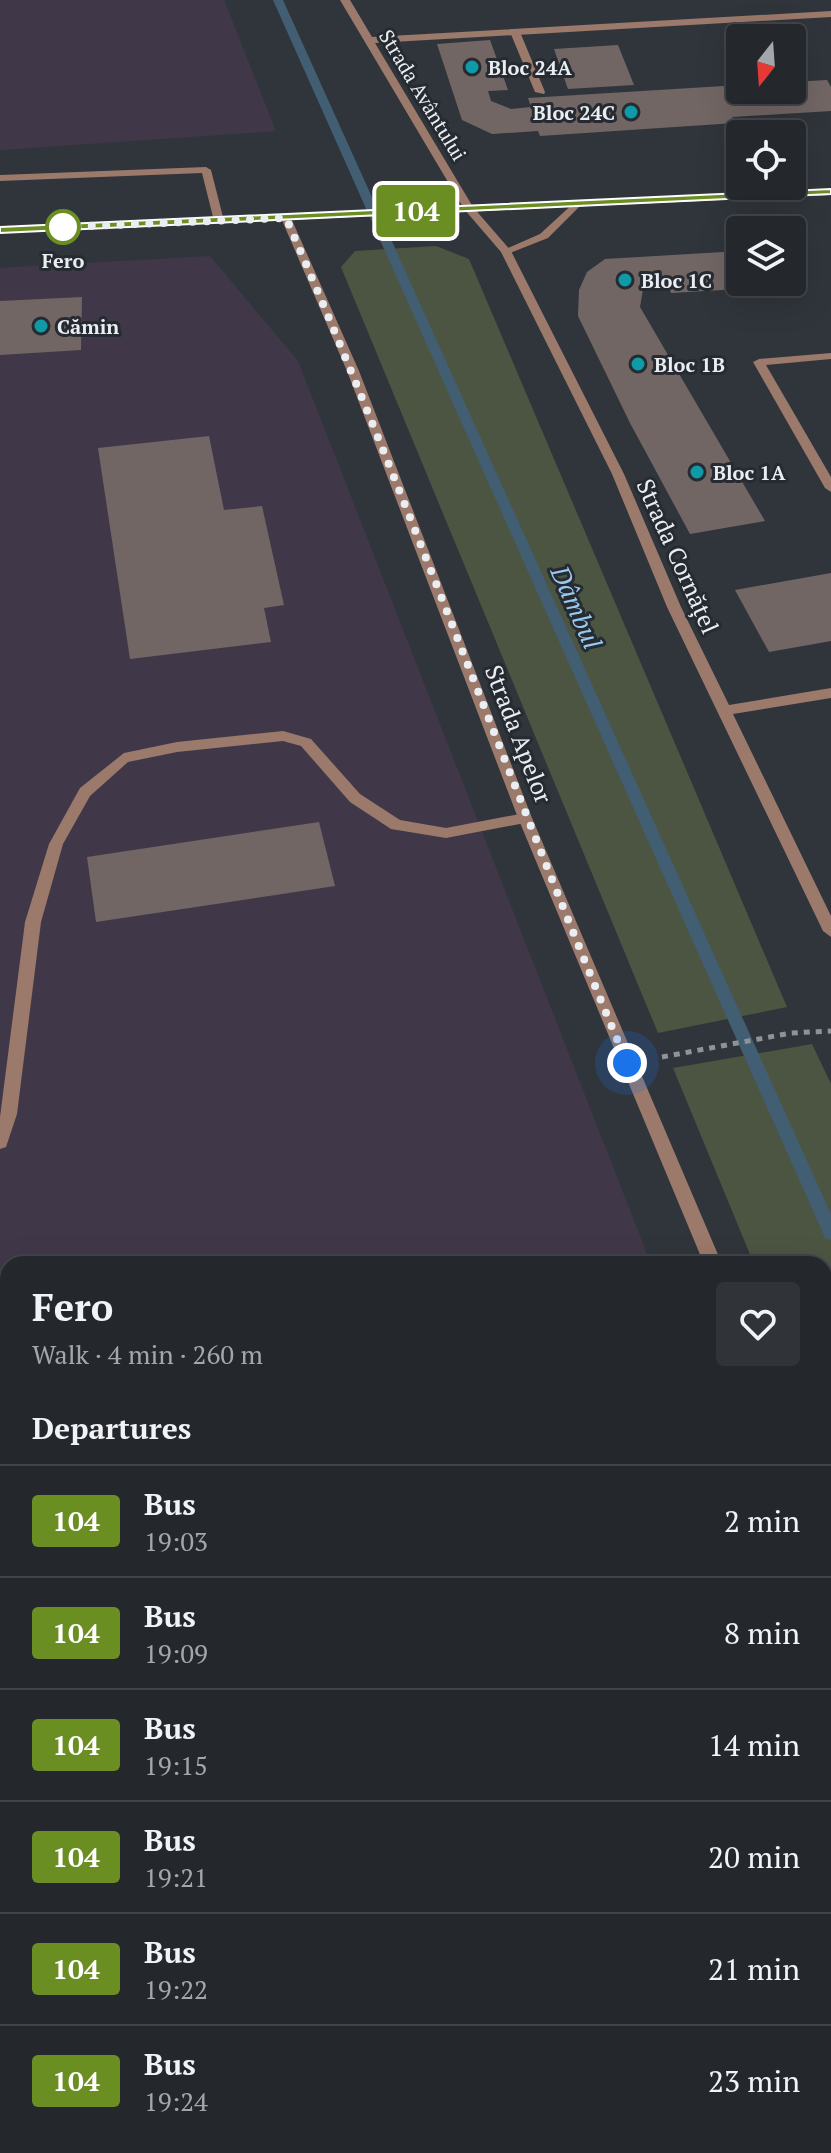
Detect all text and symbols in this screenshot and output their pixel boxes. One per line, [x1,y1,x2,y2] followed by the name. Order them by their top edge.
[373,24,473,166] street label: Strada Avântului
[726,24,806,104] north arrow
[726,24,806,296] map controls
[488,54,572,81] place label: Bloc 24A
[463,58,481,76] marker: Bloc 24A
[533,99,615,126] place label: Bloc 24C
[622,103,640,121] marker: Bloc 24C
[726,120,806,200] button: locate
[370,185,462,237] line badge: 104
[392,192,440,229] text: 104
[46,210,80,244] marker: Fero
[726,216,806,296] button: layers
[42,247,84,274] place label: Fero
[641,267,712,294] place label: Bloc 1C
[616,271,634,289] marker: Bloc 1C
[57,313,119,340] place label: Cămin
[32,317,50,335] marker: Cămin
[654,351,725,378] place label: Bloc 1B
[629,355,647,373] marker: Bloc 1B
[713,459,786,486] place label: Bloc 1A
[688,463,706,481] marker: Bloc 1A
[630,474,726,638] street label: Strada Cornățel
[543,559,611,655] water label: Dâmbul
[478,660,560,808] street label: Strada Apelor
[607,1043,647,1083] your location
[32,1282,113,1332] text: Fero
[716,1282,800,1366] button: heart
[32,1337,263,1371] text: Walk · 4 min · 260 m
[32,1408,191,1448] text: Departures
[144,1484,196,1524] text: Bus
[724,1501,800,1541] text: 2 min
[52,1502,100,1539] text: 104
[144,1524,208,1558] text: 19:03
[144,1596,196,1636] text: Bus
[724,1613,800,1653] text: 8 min
[52,1614,100,1651] text: 104
[144,1636,208,1670] text: 19:09
[144,1708,196,1748] text: Bus
[708,1725,800,1765] text: 14 min
[52,1726,100,1763] text: 104
[144,1748,208,1782] text: 19:15
[144,1820,196,1860] text: Bus
[708,1837,800,1877] text: 20 min
[52,1838,100,1875] text: 104
[144,1860,208,1894] text: 19:21
[144,1932,196,1972] text: Bus
[708,1949,800,1989] text: 21 min
[52,1950,100,1987] text: 104
[144,1972,208,2006] text: 19:22
[144,2044,196,2084] text: Bus
[708,2061,800,2101] text: 23 min
[52,2062,100,2099] text: 104
[144,2084,208,2118] text: 19:24

